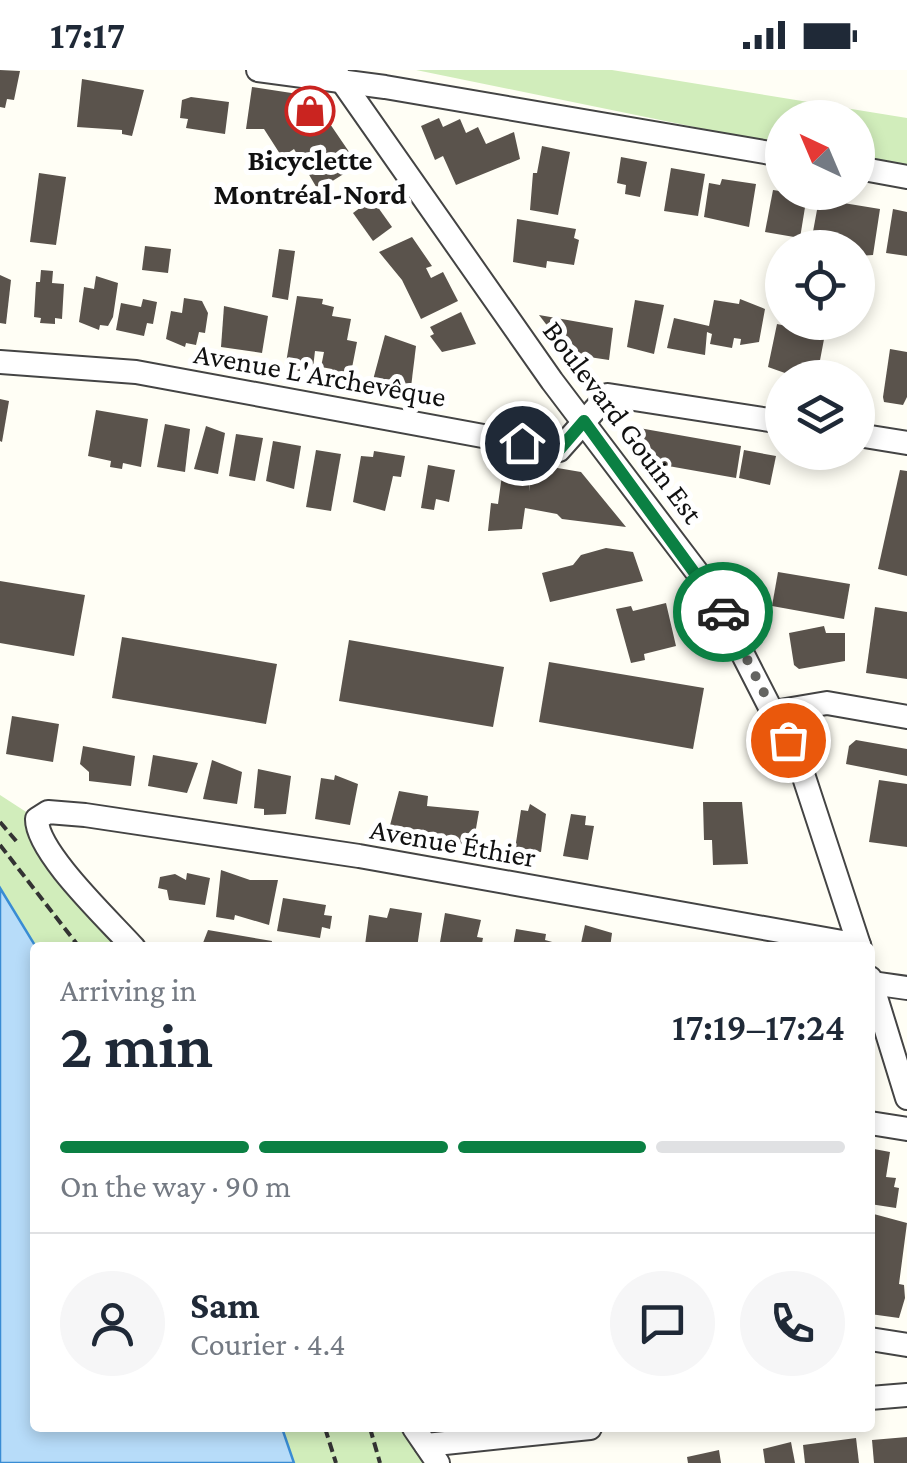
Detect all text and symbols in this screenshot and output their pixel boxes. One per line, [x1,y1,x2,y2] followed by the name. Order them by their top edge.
[50,14,125,56] text: 17:17
[284,85,336,137] shop icon: Bicyclette Montréal-Nord
[765,100,875,210] north arrow
[765,100,875,470] map controls
[213,143,407,210] place label: Bicyclette Montréal-Nord
[765,230,875,340] button: locate
[537,314,711,530] street label: Boulevard Gouin Est
[191,336,449,414] street label: Avenue L'Archevêque
[765,360,875,470] button: layers
[480,401,565,486] pin
[495,416,550,471] icon: home
[673,562,773,662] courier
[696,585,751,640] icon: car
[746,698,831,783] pin
[761,713,816,768] icon: bag
[368,812,539,873] street label: Avenue Éthier
[60,972,197,1008] text: Arriving in
[672,1006,845,1048] text: 17:19–17:24
[60,1009,213,1081] text: 2 min
[60,1168,291,1204] text: On the way · 90 m
[60,1271,165,1376] button: person
[610,1271,715,1376] button: chat
[740,1271,845,1376] button: phone
[190,1284,260,1326] text: Sam
[190,1326,346,1362] text: Courier · 4.4

